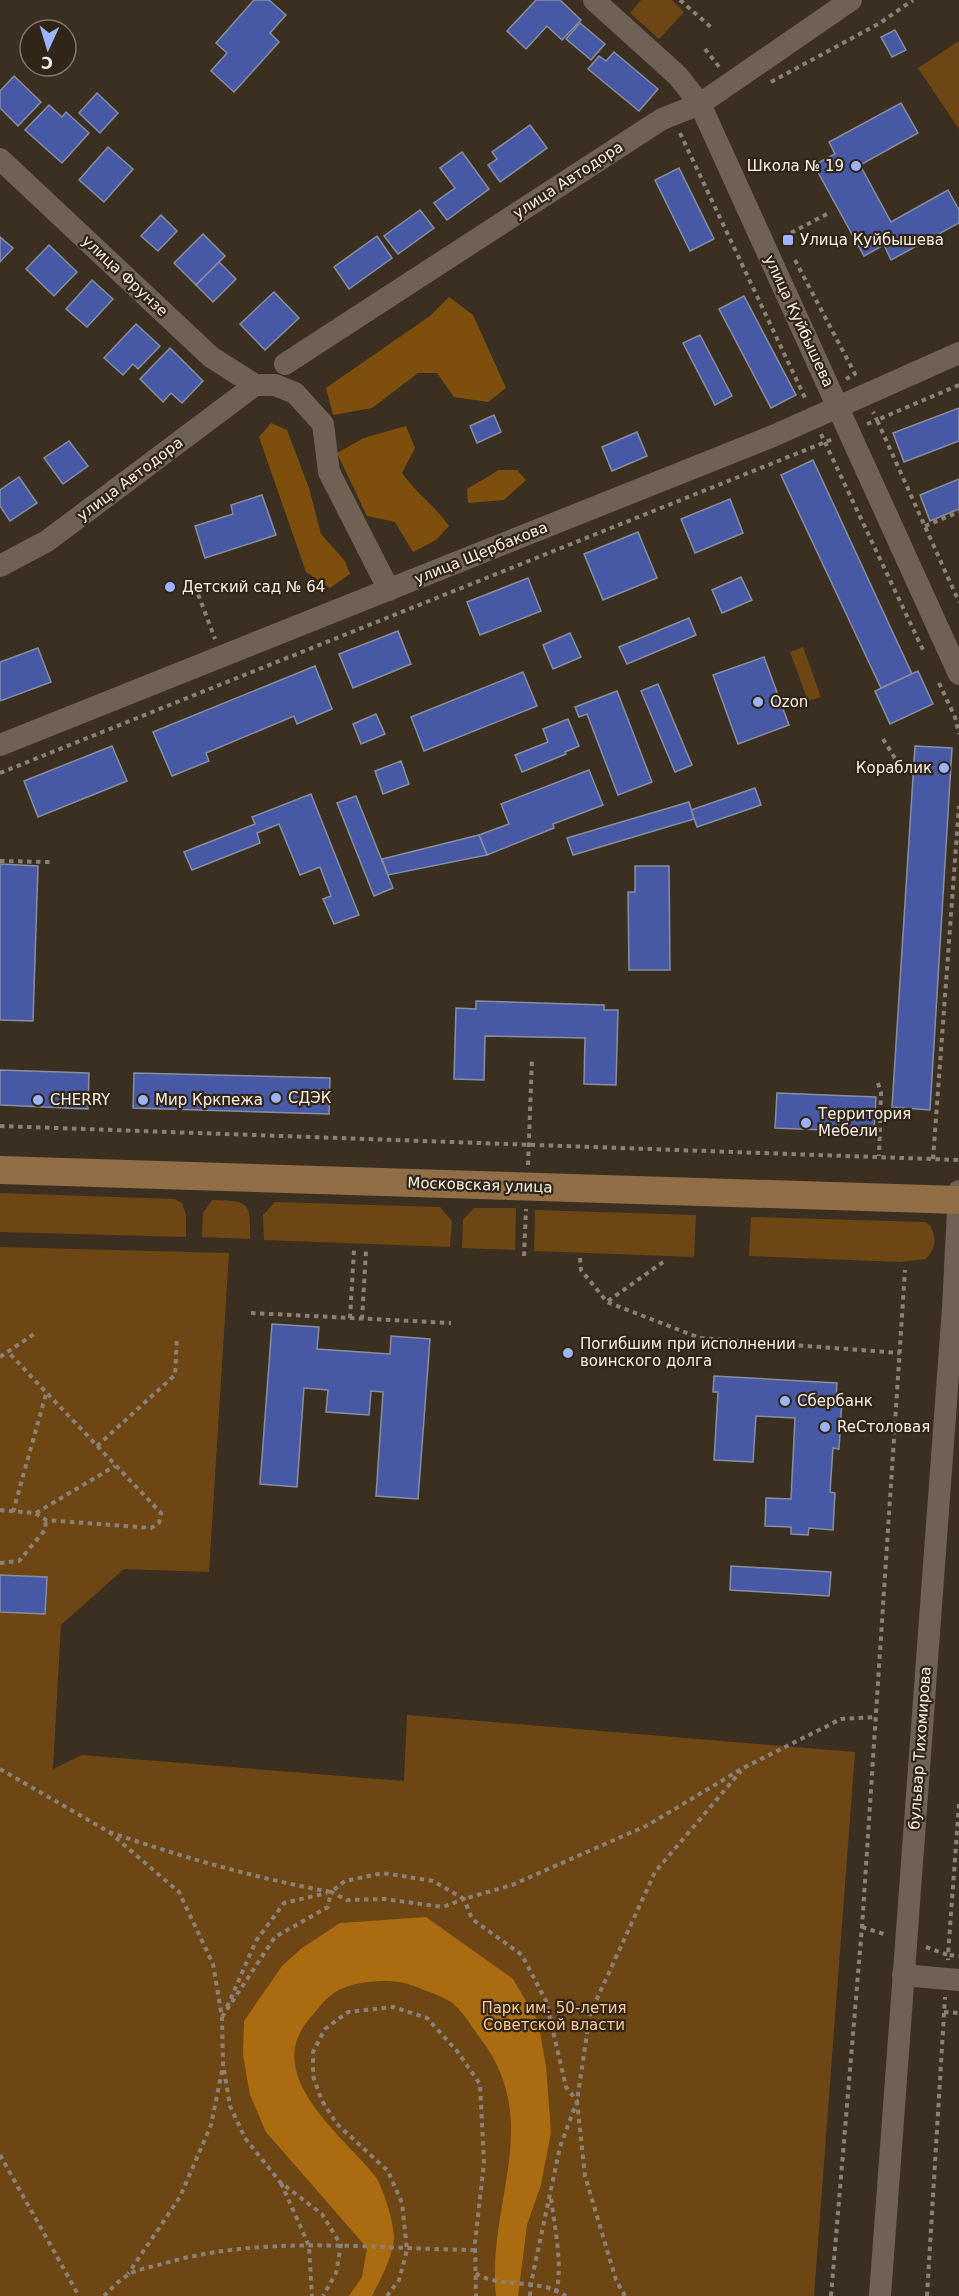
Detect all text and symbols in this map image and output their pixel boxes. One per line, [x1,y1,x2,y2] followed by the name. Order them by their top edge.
[18,18,78,78] north arrow
[40,53,54,72] text: С
[510,138,626,222] street label: улица Автодора
[747,157,844,175] place label: Школа № 19
[849,159,863,173] marker: Школа № 19
[800,231,944,249] place label: Улица Куйбышева
[78,232,172,320] street label: улица Фрунзе
[781,233,795,247] marker: Улица Куйбышева
[760,252,838,390] street label: улица Куйбышева
[74,433,186,525] street label: улица Автодора
[412,518,550,588] street label: улица Щербакова
[182,578,325,596] place label: Детский сад № 64
[163,580,177,594] marker: Детский сад № 64
[770,693,808,711] place label: Ozon
[751,695,765,709] marker: Ozon
[856,759,932,777] place label: Кораблик
[937,761,951,775] marker: Кораблик
[288,1089,332,1107] place label: СДЭК
[50,1091,111,1109] place label: CHERRY
[155,1091,263,1109] place label: Мир Кркпежа
[269,1091,283,1105] marker: СДЭК
[31,1093,45,1107] marker: CHERRY
[136,1093,150,1107] marker: Мир Кркпежа
[817,1105,911,1140] place label: Территория Мебели
[799,1116,813,1130] marker: Территория Мебели
[407,1173,553,1197] street label: Московская улица
[580,1335,796,1370] place label: Погибшим при исполнении воинского долга
[561,1346,575,1360] marker: Погибшим при исполнении воинского долга
[797,1392,873,1410] place label: Сбербанк
[778,1394,792,1408] marker: Сбербанк
[837,1418,930,1436] place label: ReСтоловая
[818,1420,832,1434] marker: ReСтоловая
[905,1666,935,1830] street label: бульвар Тихомирова
[481,1999,627,2034] park label: Парк им. 50-летия Советской власти

